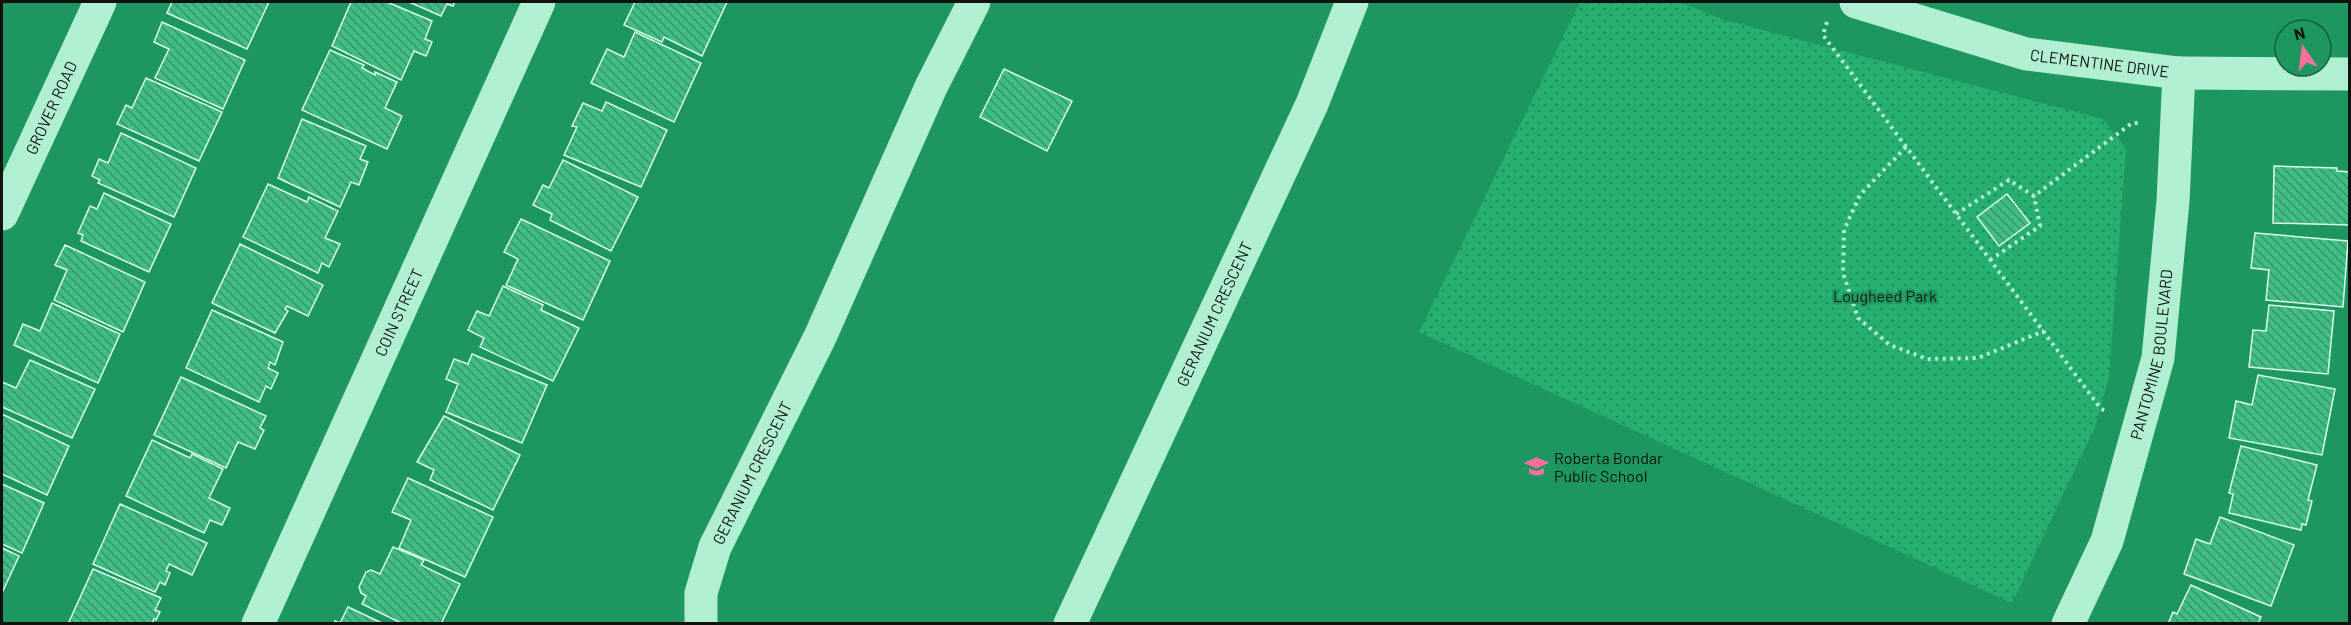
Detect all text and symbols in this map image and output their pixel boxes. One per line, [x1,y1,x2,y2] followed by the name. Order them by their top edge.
[2273,18,2333,78] north arrow
[2292,22,2307,43] text: N
[2029,45,2170,81] street label: CLEMENTINE DRIVE
[21,58,80,157] street label: GROVER ROAD
[1172,238,1256,389] street label: GERANIUM CRESCENT
[370,265,426,359] street label: COIN STREET
[2126,268,2175,442] street label: PANTOMINE BOULEVARD
[1833,286,1937,305] park label: Lougheed Park
[708,398,795,547] street label: GERANIUM CRESCENT
[1554,448,1663,485] place label: Roberta Bondar Public School
[1523,454,1549,480] school or university icon: Roberta Bondar Public School

